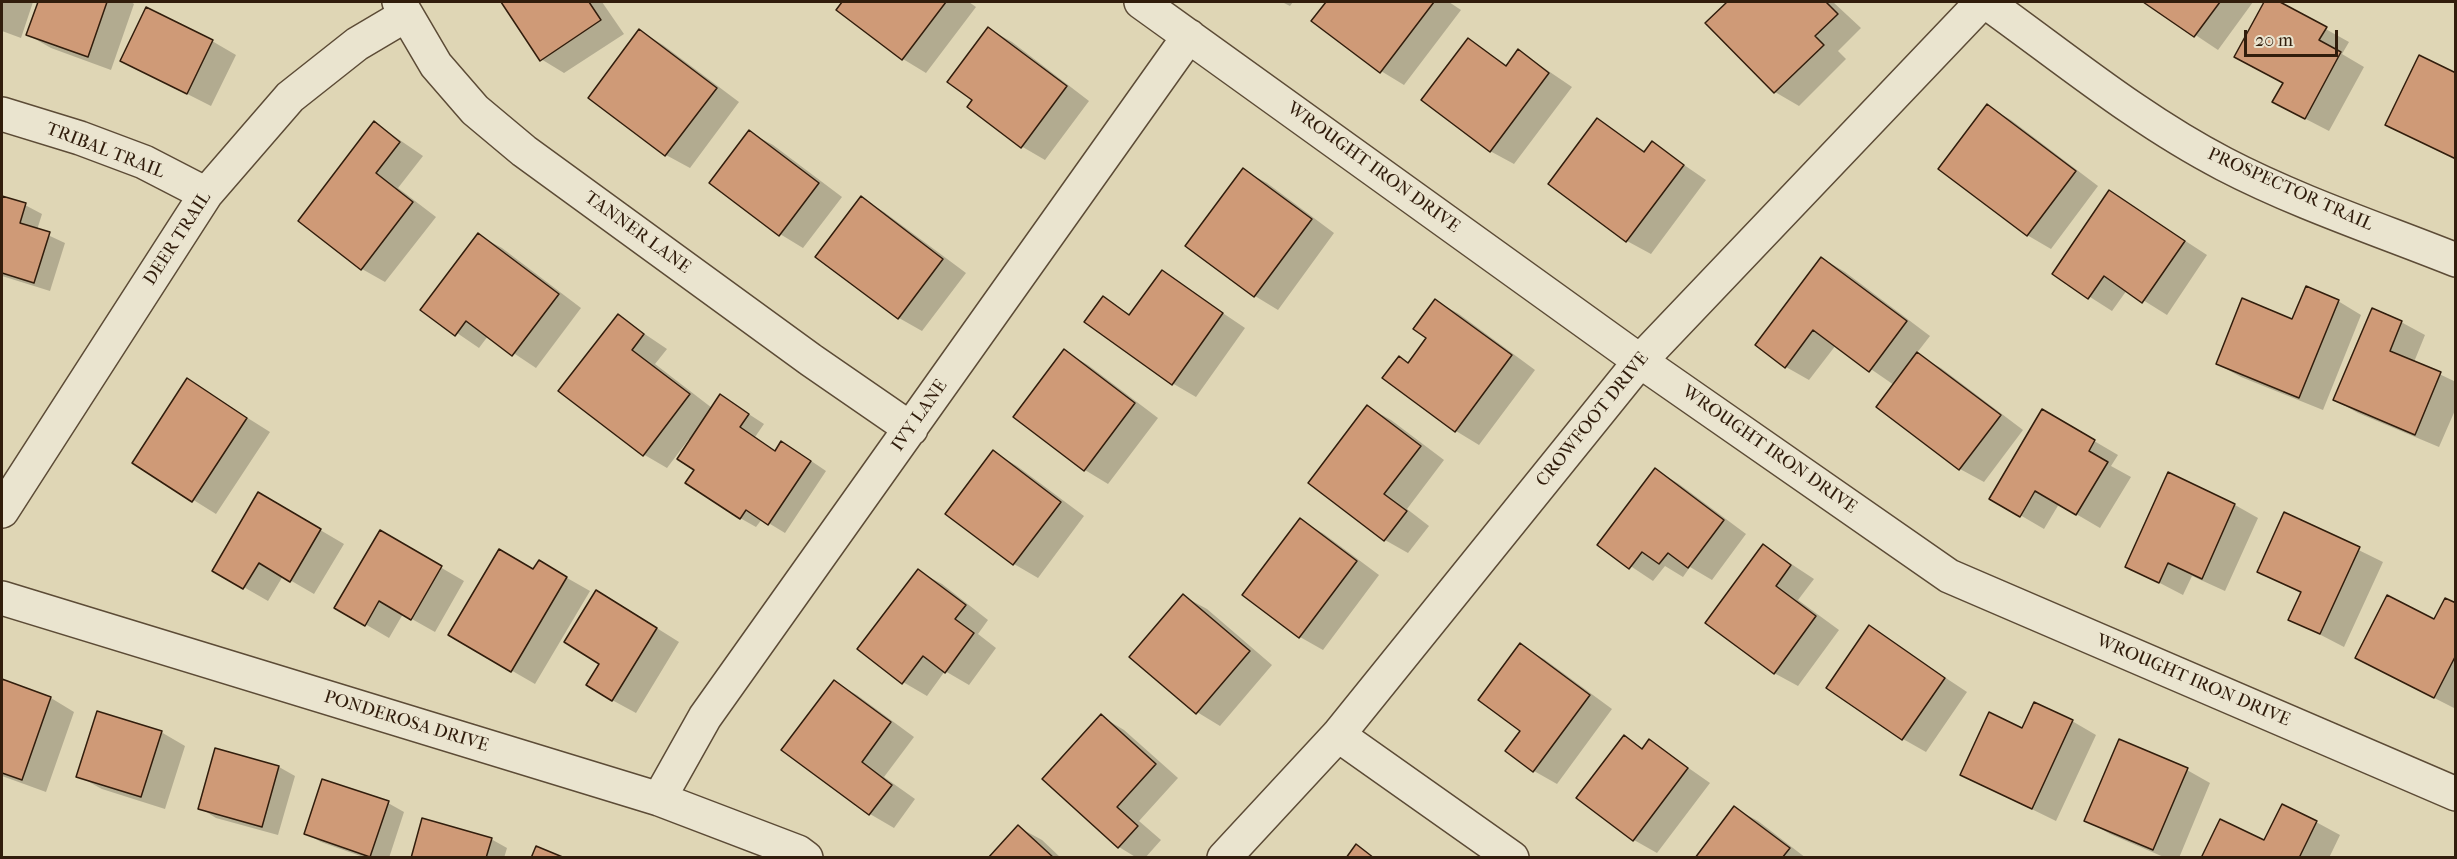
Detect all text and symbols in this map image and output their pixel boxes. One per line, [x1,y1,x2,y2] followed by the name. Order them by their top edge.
[2247,18,2342,56] scale bar
[2255,30,2293,51] text: 20 m
[1282,98,1464,238] street label: WROUGHT IRON DRIVE
[43,119,167,183] street label: TRIBAL TRAIL
[2204,144,2376,236] street label: PROSPECTOR TRAIL
[580,187,694,279] street label: TANNER LANE
[140,188,216,290] street label: DEER TRAIL
[1532,348,1654,492] street label: CROWFOOT DRIVE
[887,376,953,456] street label: IVY LANE
[1677,381,1861,519] street label: WROUGHT IRON DRIVE
[2093,630,2293,732] street label: WROUGHT IRON DRIVE
[321,687,491,757] street label: PONDEROSA DRIVE

